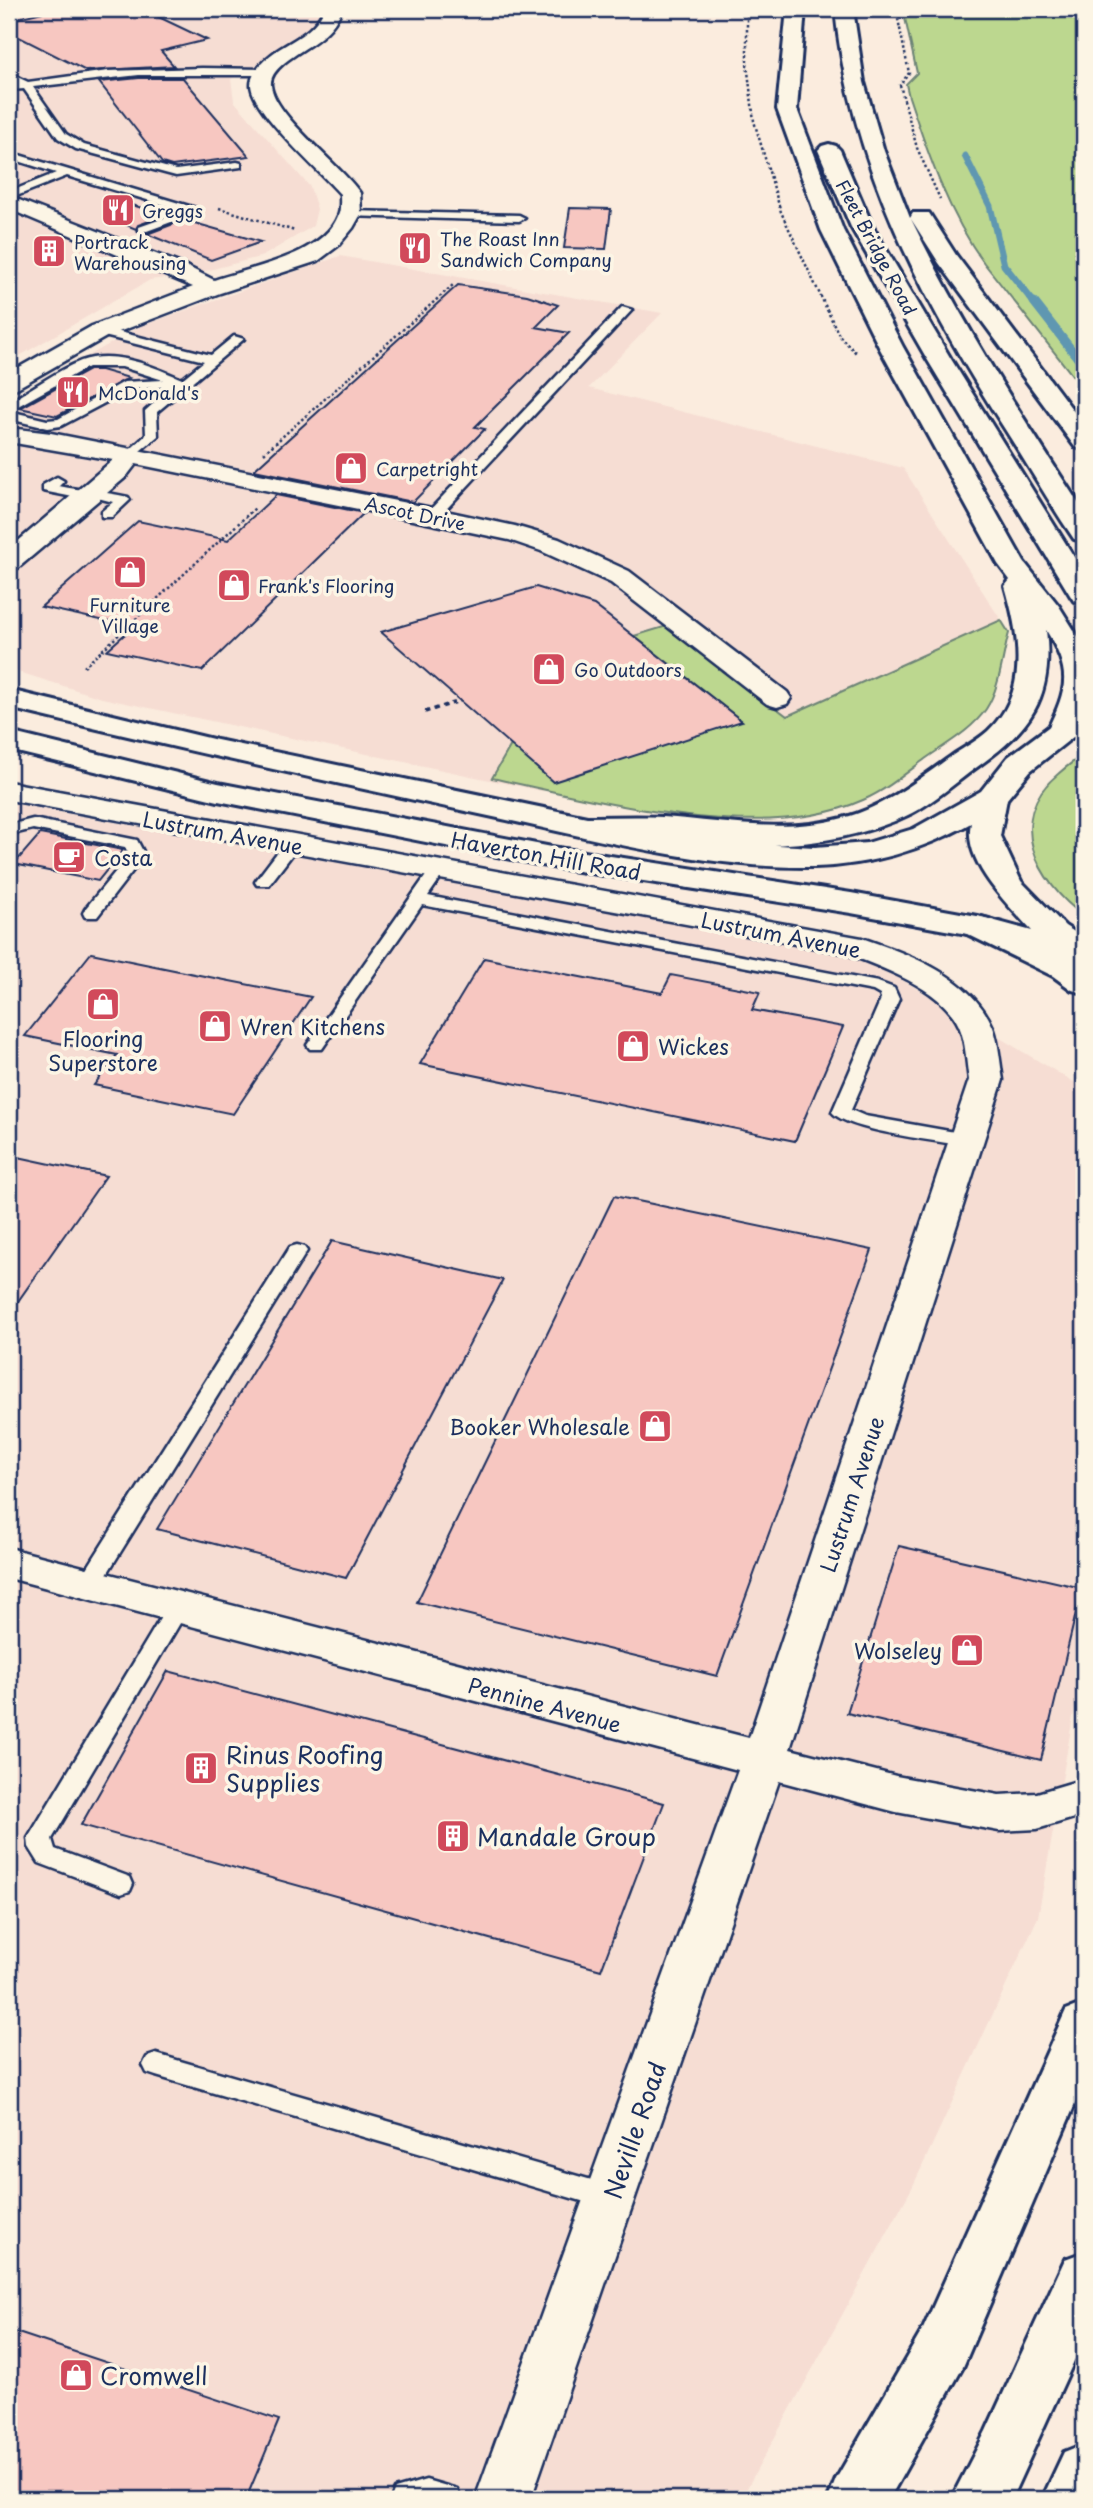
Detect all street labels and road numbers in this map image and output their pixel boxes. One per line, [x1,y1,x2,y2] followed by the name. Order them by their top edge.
[830,174,924,320] street label: Fleet Bridge Road
[362,489,468,537] street label: Ascot Drive
[140,802,306,862] street label: Lustrum Avenue
[449,823,643,887] street label: Haverton Hill Road
[698,903,864,965] street label: Lustrum Avenue
[811,1412,891,1576] street label: Lustrum Avenue
[465,1668,625,1740] street label: Pennine Avenue
[594,2057,674,2203] street label: Neville Road

